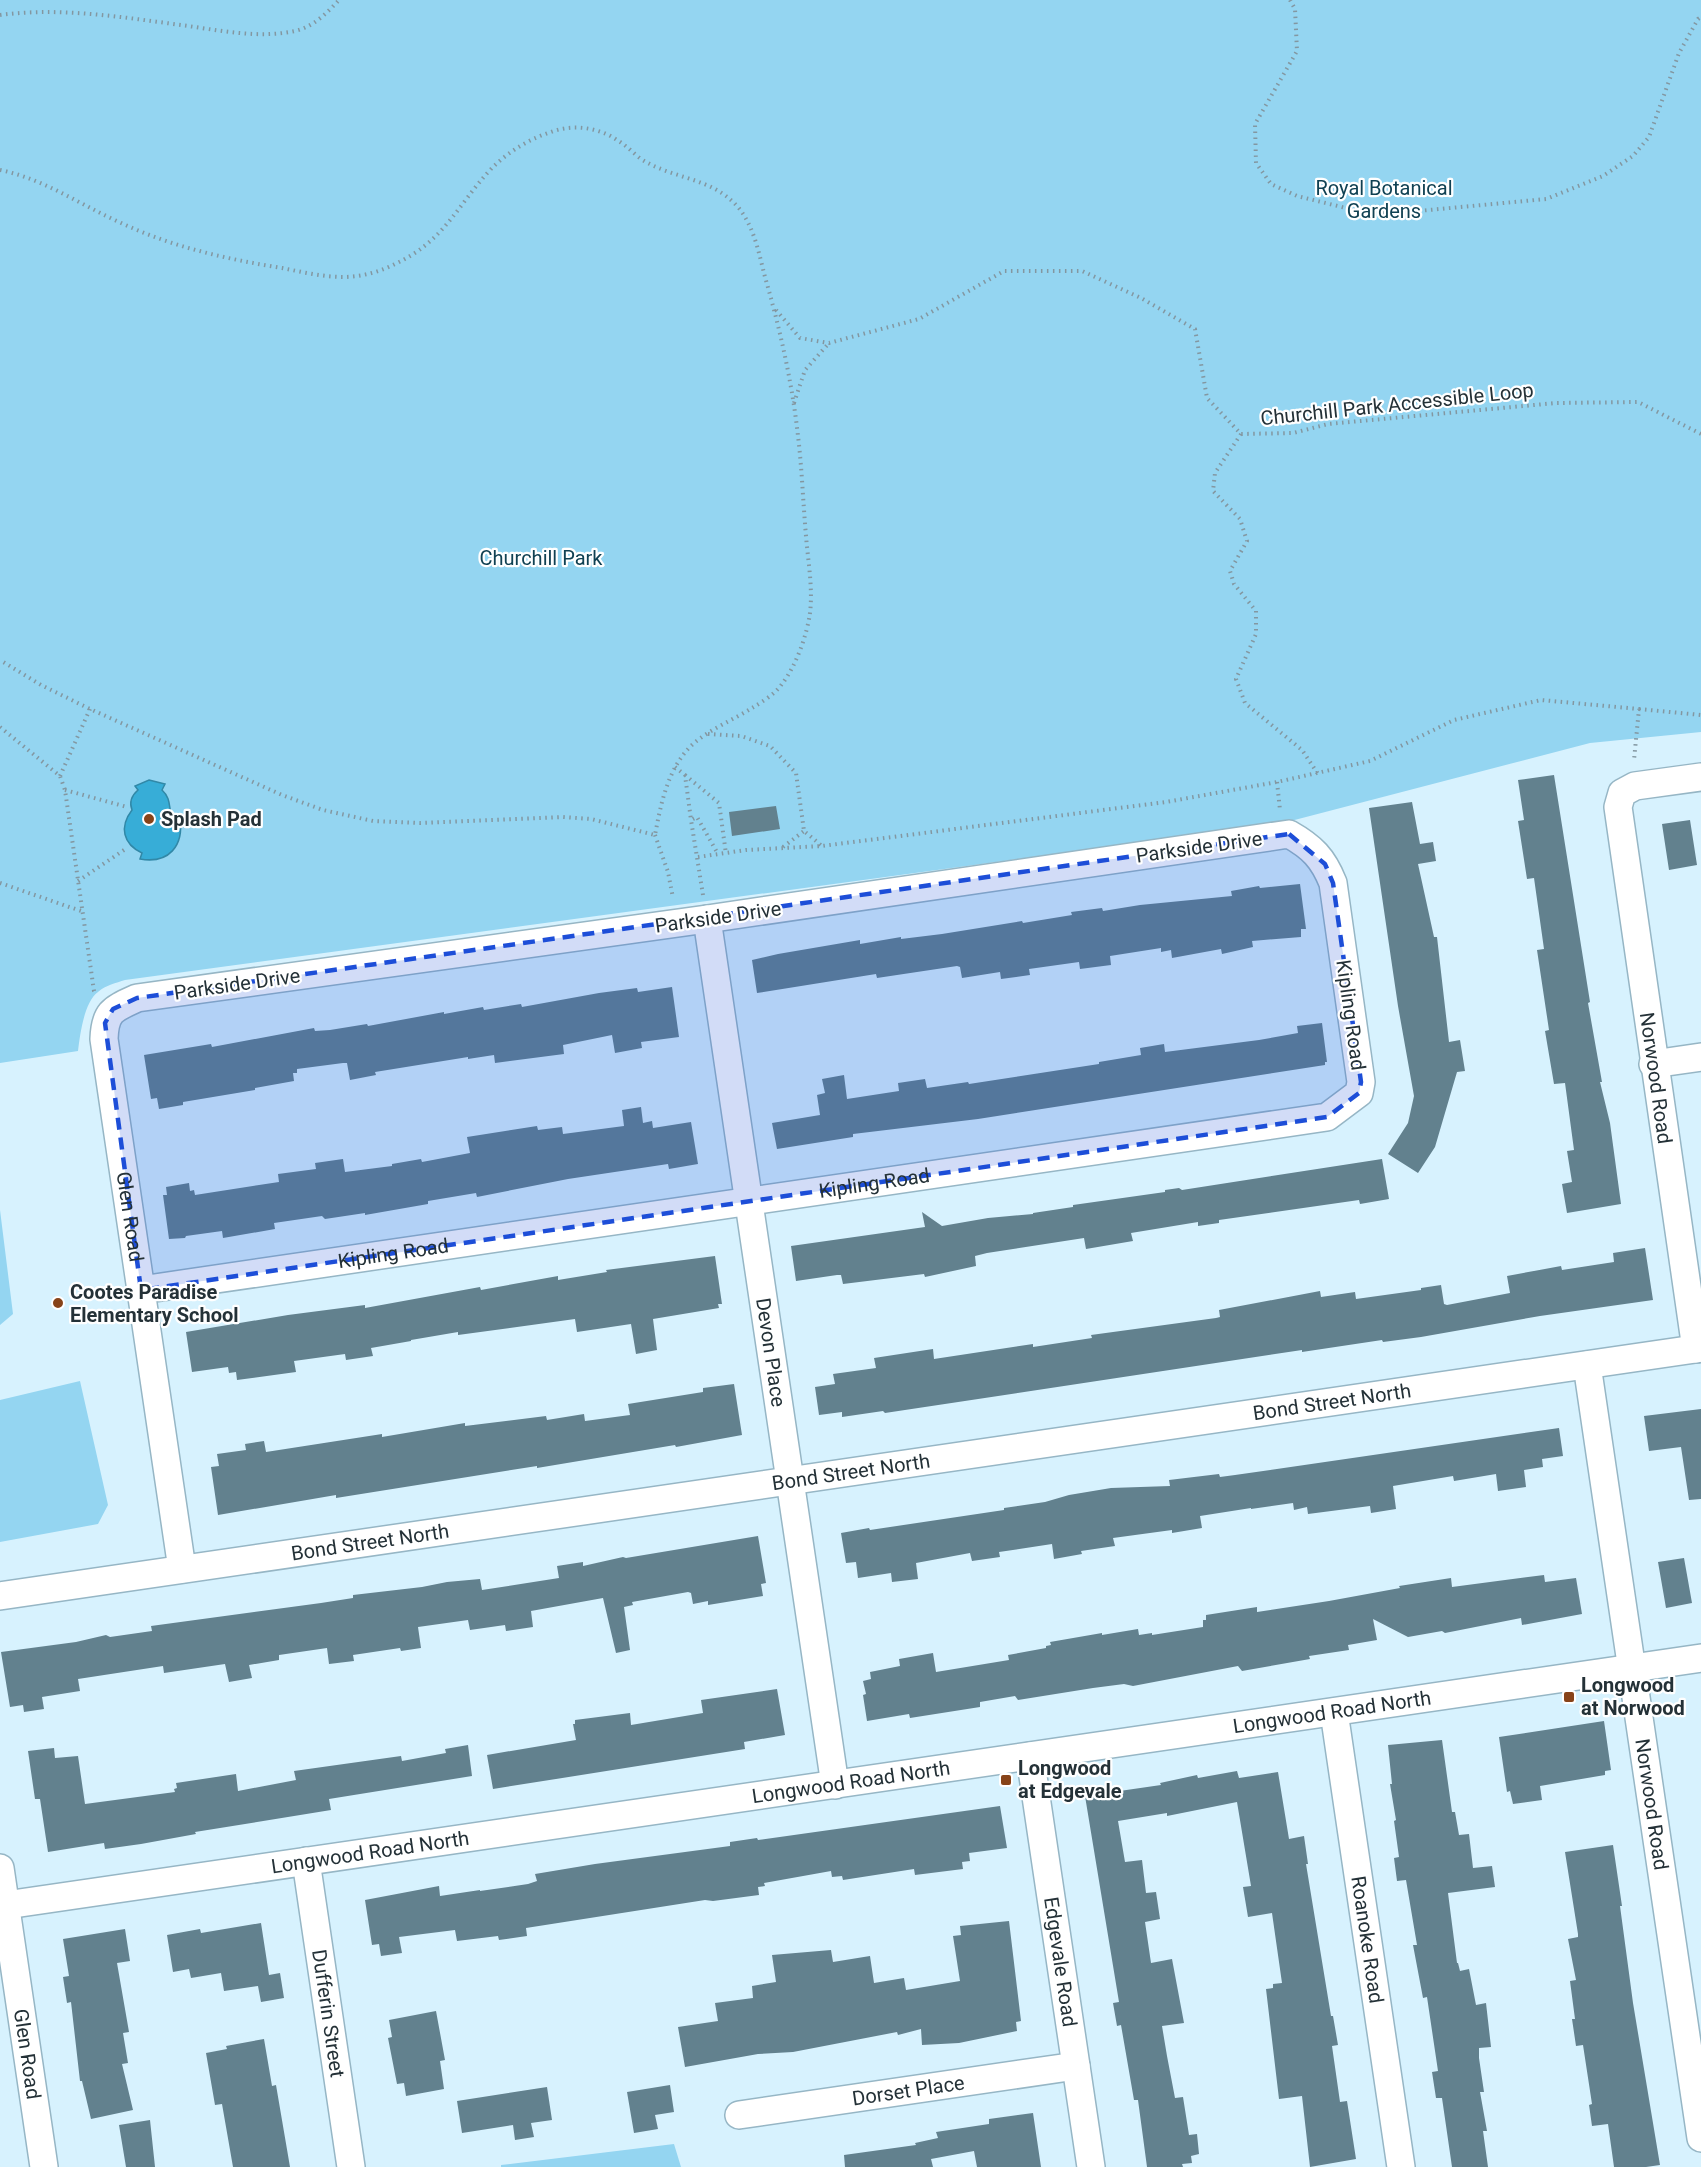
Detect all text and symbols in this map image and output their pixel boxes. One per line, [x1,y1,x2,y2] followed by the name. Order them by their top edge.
[1315,176,1453,223] park label: Royal Botanical Gardens
[1259,378,1535,430] street label: Churchill Park Accessible Loop
[480,546,603,570] park label: Churchill Park
[161,807,262,831] place label: Splash Pad
[142,812,156,826] marker: Splash Pad
[1134,826,1264,868] street label: Parkside Drive
[653,896,783,938] street label: Parkside Drive
[1331,958,1371,1072] street label: Kipling Road
[172,963,302,1005] street label: Parkside Drive
[1635,1011,1677,1145] street label: Norwood Road
[817,1163,931,1203] street label: Kipling Road
[112,1170,149,1263] street label: Glen Road
[336,1233,450,1273] street label: Kipling Road
[70,1280,239,1327] place label: Cootes Paradise Elementary School
[51,1296,65,1310] marker: Cootes Paradise Elementary School
[751,1296,791,1408] street label: Devon Place
[1251,1378,1413,1425] street label: Bond Street North
[770,1449,932,1495] street label: Bond Street North
[289,1519,451,1565] street label: Bond Street North
[1581,1673,1685,1720] place label: Longwood at Norwood
[1231,1686,1433,1738] street label: Longwood Road North
[1562,1690,1576,1704] marker: Longwood at Norwood
[1630,1737,1673,1872] street label: Norwood Road
[750,1756,952,1808] street label: Longwood Road North
[1018,1756,1122,1803] place label: Longwood at Edgevale
[999,1773,1013,1787] marker: Longwood at Edgevale
[269,1826,471,1878] street label: Longwood Road North
[1346,1874,1389,2005] street label: Roanoke Road
[1039,1895,1082,2028] street label: Edgevale Road
[307,1948,350,2079] street label: Dufferin Street
[9,2007,46,2101] street label: Glen Road
[850,2070,966,2110] street label: Dorset Place

